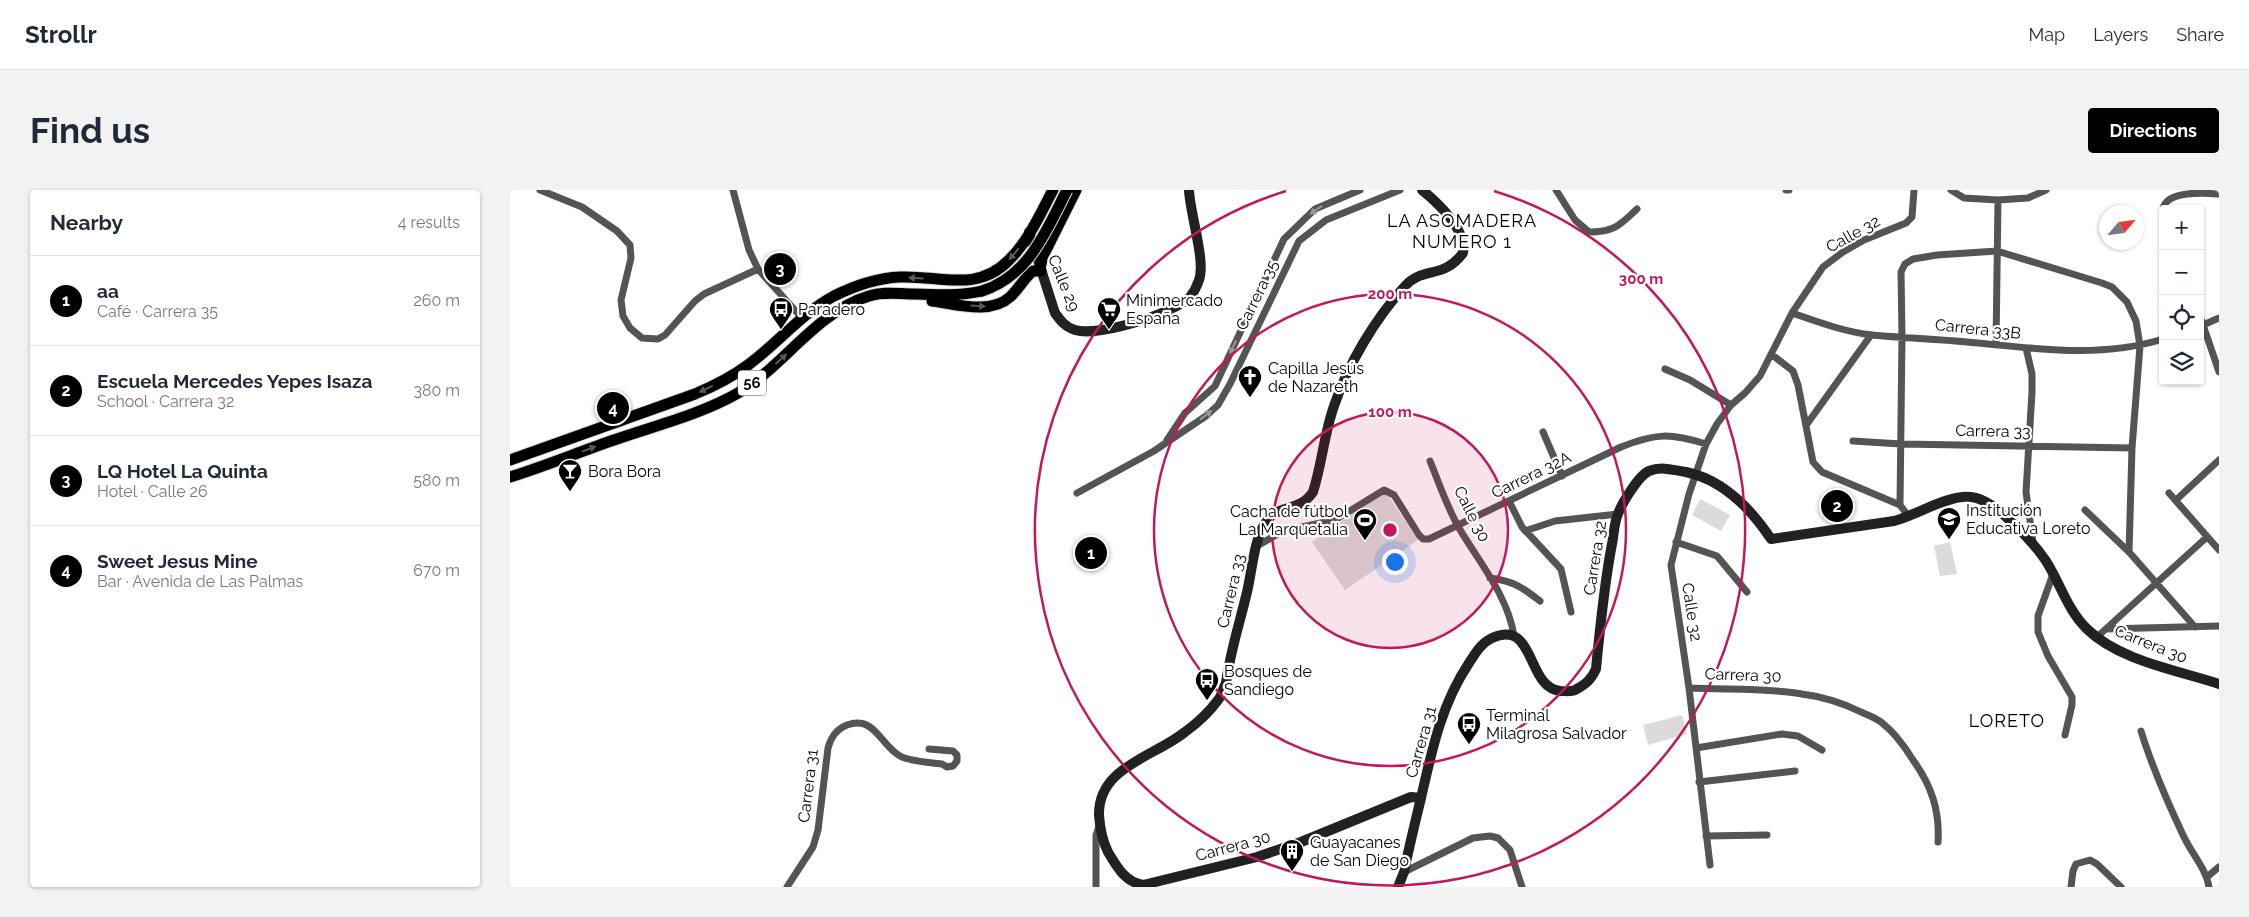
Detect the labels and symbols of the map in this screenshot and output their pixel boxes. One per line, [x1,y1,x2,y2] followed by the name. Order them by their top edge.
[1309,205,1322,215] one-way arrow
[2099,205,2144,250] north arrow
[1387,210,1537,252] district label: LA ASOMADERA NUMERO 1
[1823,211,1883,257] street label: Calle 32
[1009,247,1020,260] one-way arrow
[764,250,796,288] pin: 3
[1044,252,1084,314] street label: Calle 29
[1232,257,1282,333] street label: Carrera 35
[1619,270,1663,288] text: 300 m
[908,274,924,282] one-way arrow
[1368,285,1412,303] text: 200 m
[1126,291,1223,328] place label: Minimercado España
[768,296,794,330] bus stop icon: Paradero
[1096,296,1122,330] supermarket icon: Minimercado España
[798,300,865,319] place label: Paradero
[971,302,987,310] one-way arrow
[1934,315,2022,343] street label: Carrera 33B
[1229,340,1237,354] one-way arrow
[775,353,788,364] one-way arrow
[1268,359,1364,396] place label: Capilla Jesús de Nazareth
[1237,364,1263,398] church icon: Capilla Jesús de Nazareth
[738,370,766,396] road number: 56
[699,385,714,393] one-way arrow
[597,389,629,427] pin: 4
[1368,403,1412,421] text: 100 m
[1199,410,1212,421] one-way arrow
[1955,421,2031,441] street label: Carrera 33
[582,445,597,453] one-way arrow
[1488,448,1574,502] street label: Carrera 32A
[557,458,583,492] bar icon: Bora Bora
[588,462,661,481] place label: Bora Bora
[1450,483,1494,545] street label: Calle 30
[1821,487,1853,525] pin: 2
[1966,501,2090,538] place label: Institución Educativa Loreto
[1230,502,1349,539] place label: Cacha de fútbol La Marquetalia
[1936,506,1962,540] school or university icon: Institución Educativa Loreto
[1352,507,1378,541] sports icon: Cacha de fútbol La Marquetalia
[1580,519,1610,597] street label: Carrera 32
[1381,521,1399,539] centre of rings
[1075,534,1107,572] pin: 1
[1382,549,1408,575] your location
[1213,552,1249,630] street label: Carrera 33
[1678,581,1706,643] street label: Calle 32
[2112,621,2190,667] street label: Carrera 30
[1224,662,1312,699] place label: Bosques de Sandiego
[1704,664,1782,686] street label: Carrera 30
[1194,667,1220,701] bus stop icon: Bosques de Sandiego
[1402,704,1440,780] street label: Carrera 31
[1486,706,1627,743] place label: Terminal Milagrosa Salvador
[1969,710,2045,731] district label: LORETO
[1456,711,1482,745] bus stop icon: Terminal Milagrosa Salvador
[794,748,822,824] street label: Carrera 31
[1193,827,1273,865] street label: Carrera 30
[1310,833,1409,870] place label: Guayacanes de San Diego
[1279,838,1305,872] building icon: Guayacanes de San Diego

